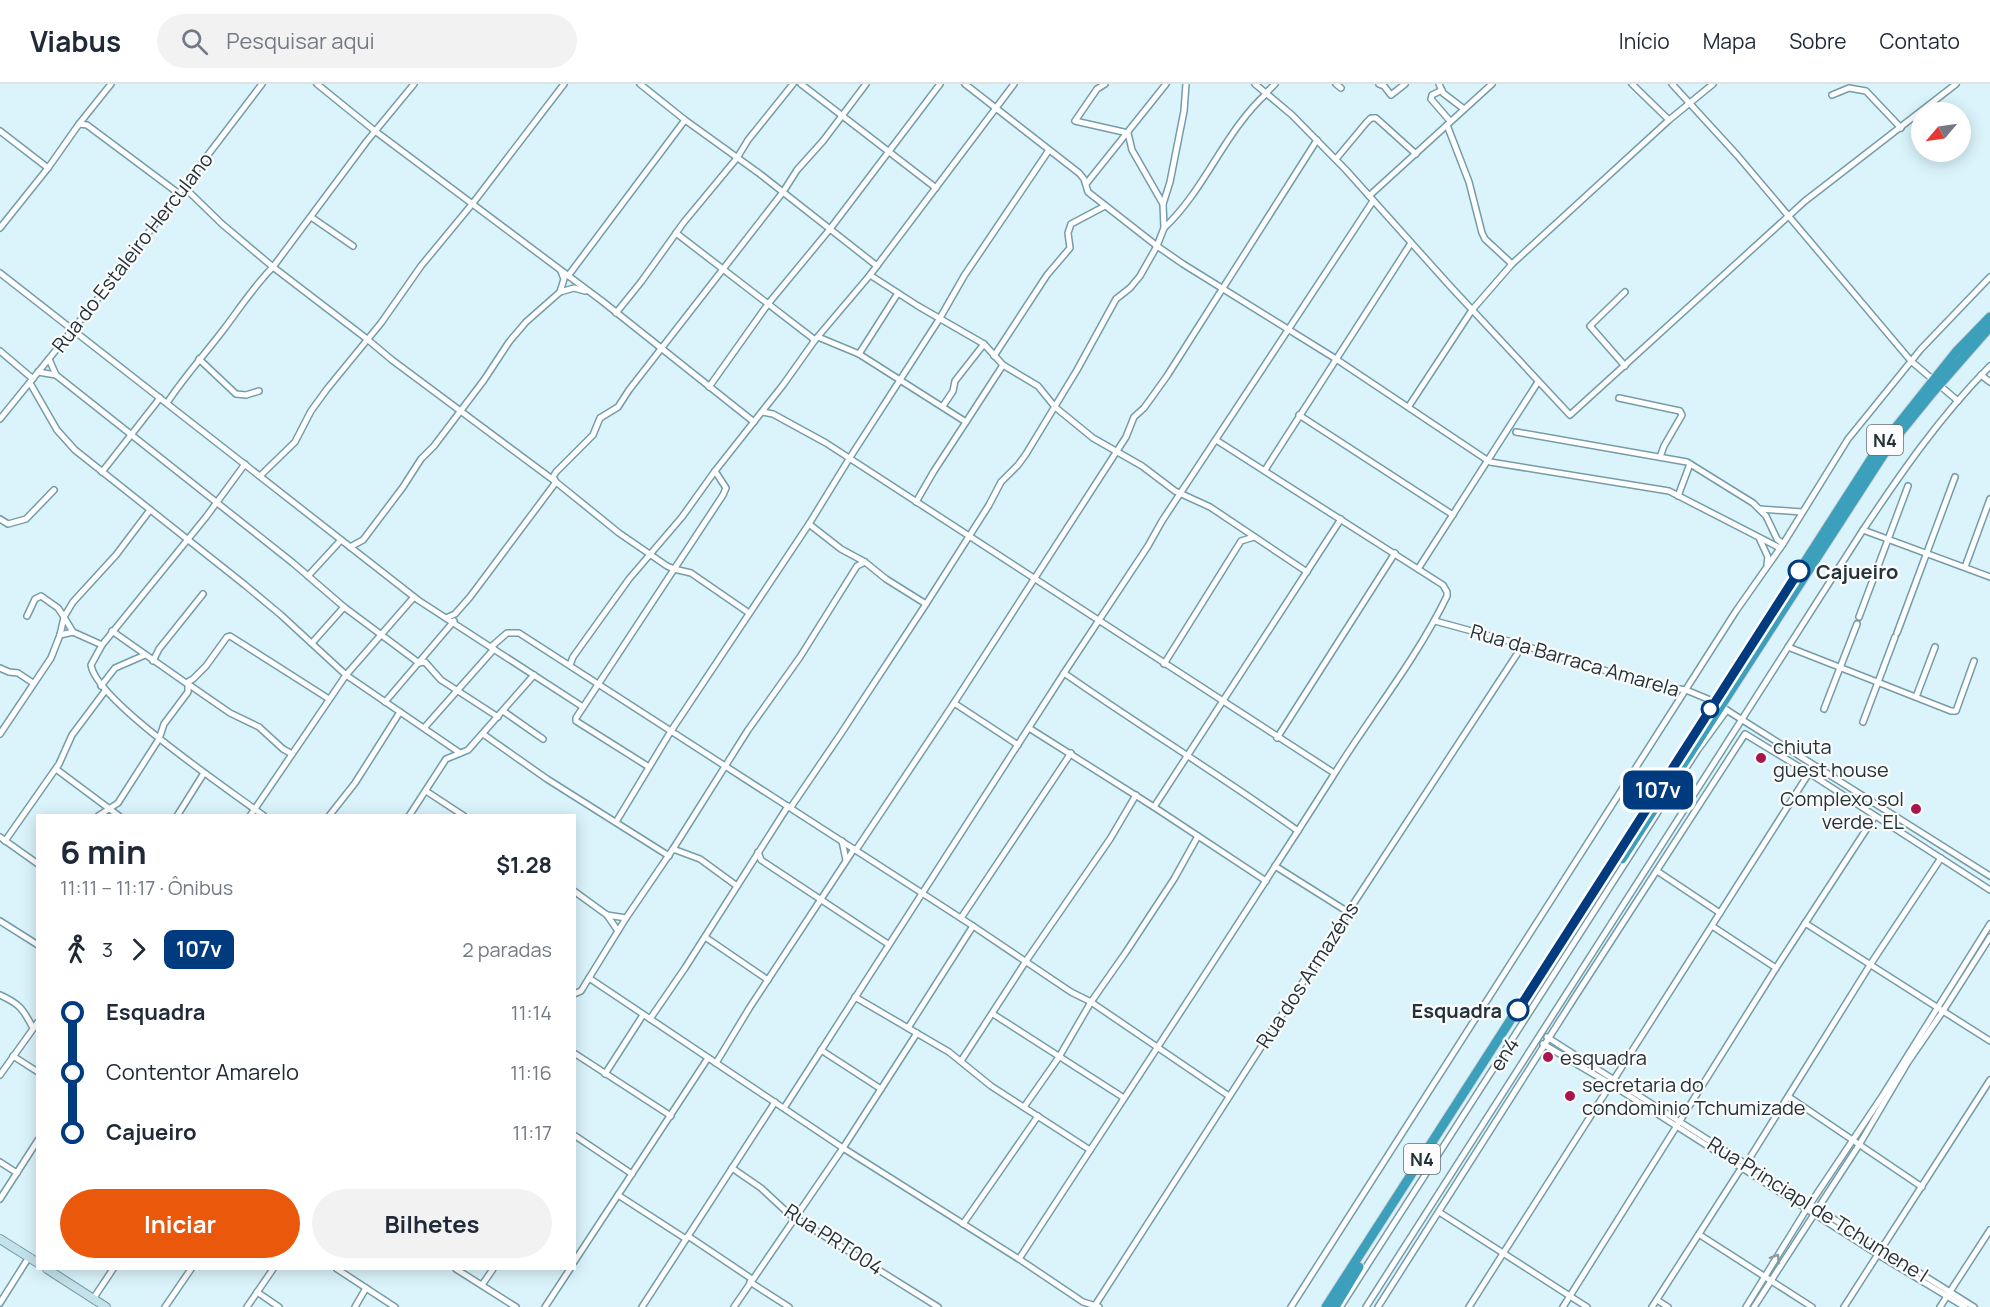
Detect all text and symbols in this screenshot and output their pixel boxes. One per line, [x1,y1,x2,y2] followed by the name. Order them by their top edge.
[157,14,577,68] search box
[30,22,121,60] text: Viabus
[178,25,211,58] icon: search
[226,26,375,56] text: Pesquisar aqui
[1619,27,1670,55] text: Início
[1703,27,1756,55] text: Mapa
[1789,27,1847,55] text: Sobre
[1880,27,1960,55] text: Contato
[1911,102,1971,162] north arrow
[1911,102,1971,162] map controls
[45,146,219,358] street label: Rua do Estaleiro Herculano
[1867,425,1903,455] road number: N4
[1816,558,1898,585] place label: Cajueiro
[1788,560,1810,582] marker: Cajueiro
[1467,617,1683,703] street label: Rua da Barraca Amarela
[1701,700,1719,718] unlabelled marker
[1773,733,1889,783] place label: chiuta guest house
[1754,751,1768,765] marker: chiuta guest house
[1616,770,1700,810] line badge: 107v
[1635,776,1681,804] text: 107v
[1780,785,1904,835] place label: Complexo sol verde. EL
[1909,802,1923,816] marker: Complexo sol verde. EL
[60,829,147,874] text: 6 min
[496,850,552,880] text: $1.28
[60,874,233,901] text: 11:11 – 11:17 · Ônibus
[1250,897,1364,1053] street label: Rua dos Armazéns
[60,933,93,966] icon: walk
[122,933,155,966] icon: forward
[176,935,222,963] text: 107v
[102,936,113,963] text: 3
[462,936,552,963] text: 2 paradas
[106,997,206,1027] text: Esquadra
[1412,997,1502,1024] place label: Esquadra
[511,999,552,1026] text: 11:14
[1507,999,1529,1021] marker: Esquadra
[1483,1032,1525,1076] street label: en4
[1560,1044,1647,1071] place label: esquadra
[1541,1050,1555,1064] marker: esquadra
[106,1057,299,1087] text: Contentor Amarelo
[510,1059,552,1086] text: 11:16
[1582,1071,1806,1121] place label: secretaria do condominio Tchumizade
[1563,1089,1577,1103] marker: secretaria do condominio Tchumizade
[106,1117,197,1147] text: Cajueiro
[513,1119,552,1146] text: 11:17
[1702,1130,1934,1288] street label: Rua Princiapl de Tchumene I
[1404,1144,1440,1174] road number: N4
[60,1189,300,1258] button: Iniciar
[312,1189,552,1258] button: Bilhetes
[780,1197,888,1281] street label: Rua PRT004
[1768,1254,1780,1264] one-way arrow

